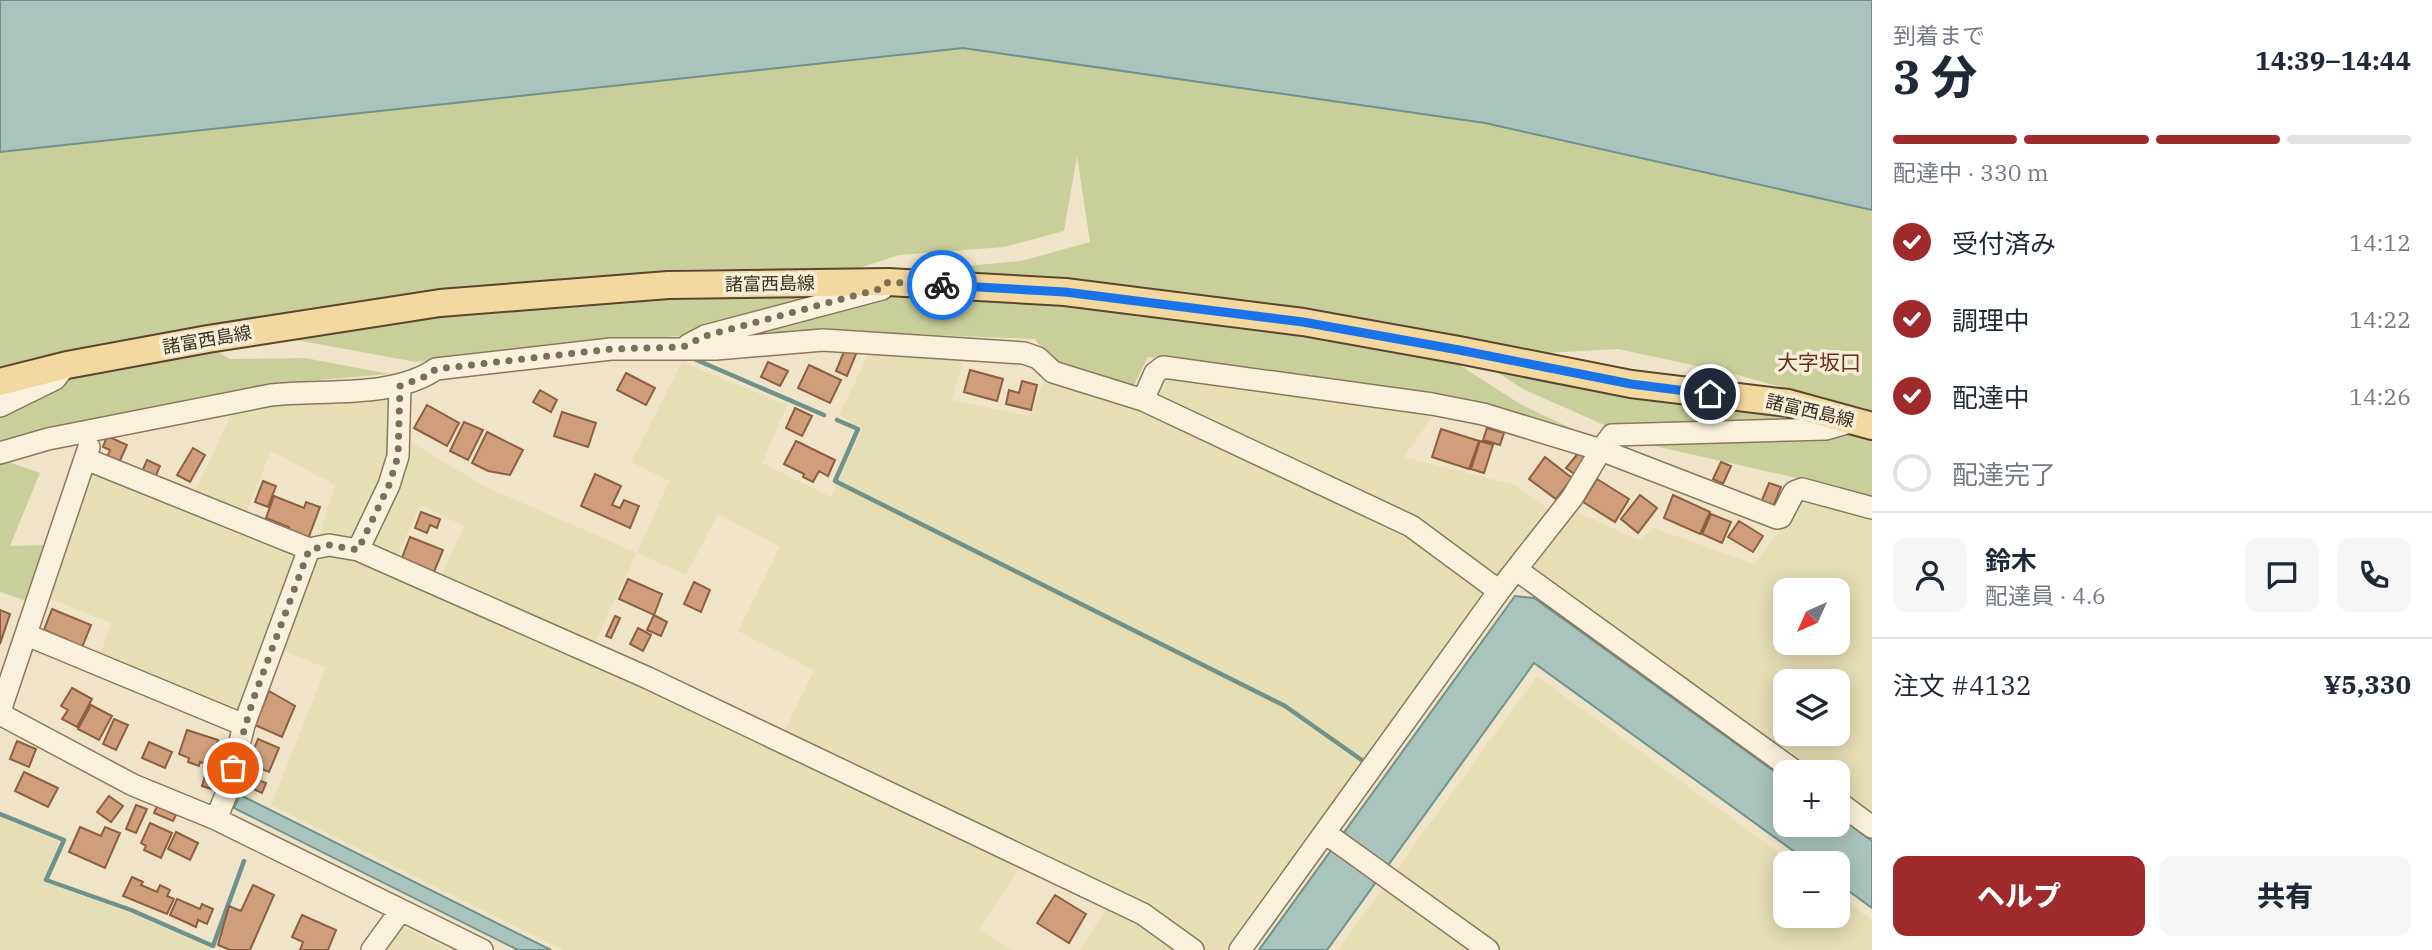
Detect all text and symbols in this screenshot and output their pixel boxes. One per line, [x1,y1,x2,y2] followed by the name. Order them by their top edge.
[1893,20,1985,50] text: 到着まで
[2255,43,2411,77] text: 14:39–14:44
[1893,47,1977,107] text: 3 分
[1893,157,2049,187] text: 配達中 · 330 m
[1893,223,1931,261] icon: check
[1952,226,2056,260] text: 受付済み
[2349,227,2411,257] text: 14:12
[907,250,977,320] courier
[923,266,961,304] icon: bike
[725,271,815,296] street label: 諸富西島線
[1893,300,1931,338] icon: check
[1952,303,2030,337] text: 調理中
[2349,304,2411,334] text: 14:22
[161,320,253,359] street label: 諸富西島線
[1777,348,1861,376] district label: 大字坂口
[1680,364,1740,424] pin
[1691,375,1729,413] icon: home
[1893,377,1931,415] icon: check
[1952,380,2030,414] text: 配達中
[2349,381,2411,411] text: 14:26
[1764,389,1857,432] street label: 諸富西島線
[1952,457,2056,491] text: 配達完了
[1893,538,1967,612] button: person
[2245,538,2319,612] button: chat
[2337,538,2411,612] button: phone
[1985,543,2037,577] text: 鈴木
[1773,578,1850,654] north arrow
[1773,578,1850,928] map controls
[1985,580,2106,610] text: 配達員 · 4.6
[2324,667,2411,701] text: ¥5,330
[1893,668,2032,702] text: 注文 #4132
[1773,669,1850,746] button: layers
[203,738,263,798] pin
[214,749,252,787] icon: bag
[1773,760,1850,837] button: +
[1773,851,1850,928] button: −
[1893,856,2145,936] button: ヘルプ
[2159,856,2411,936] button: 共有

